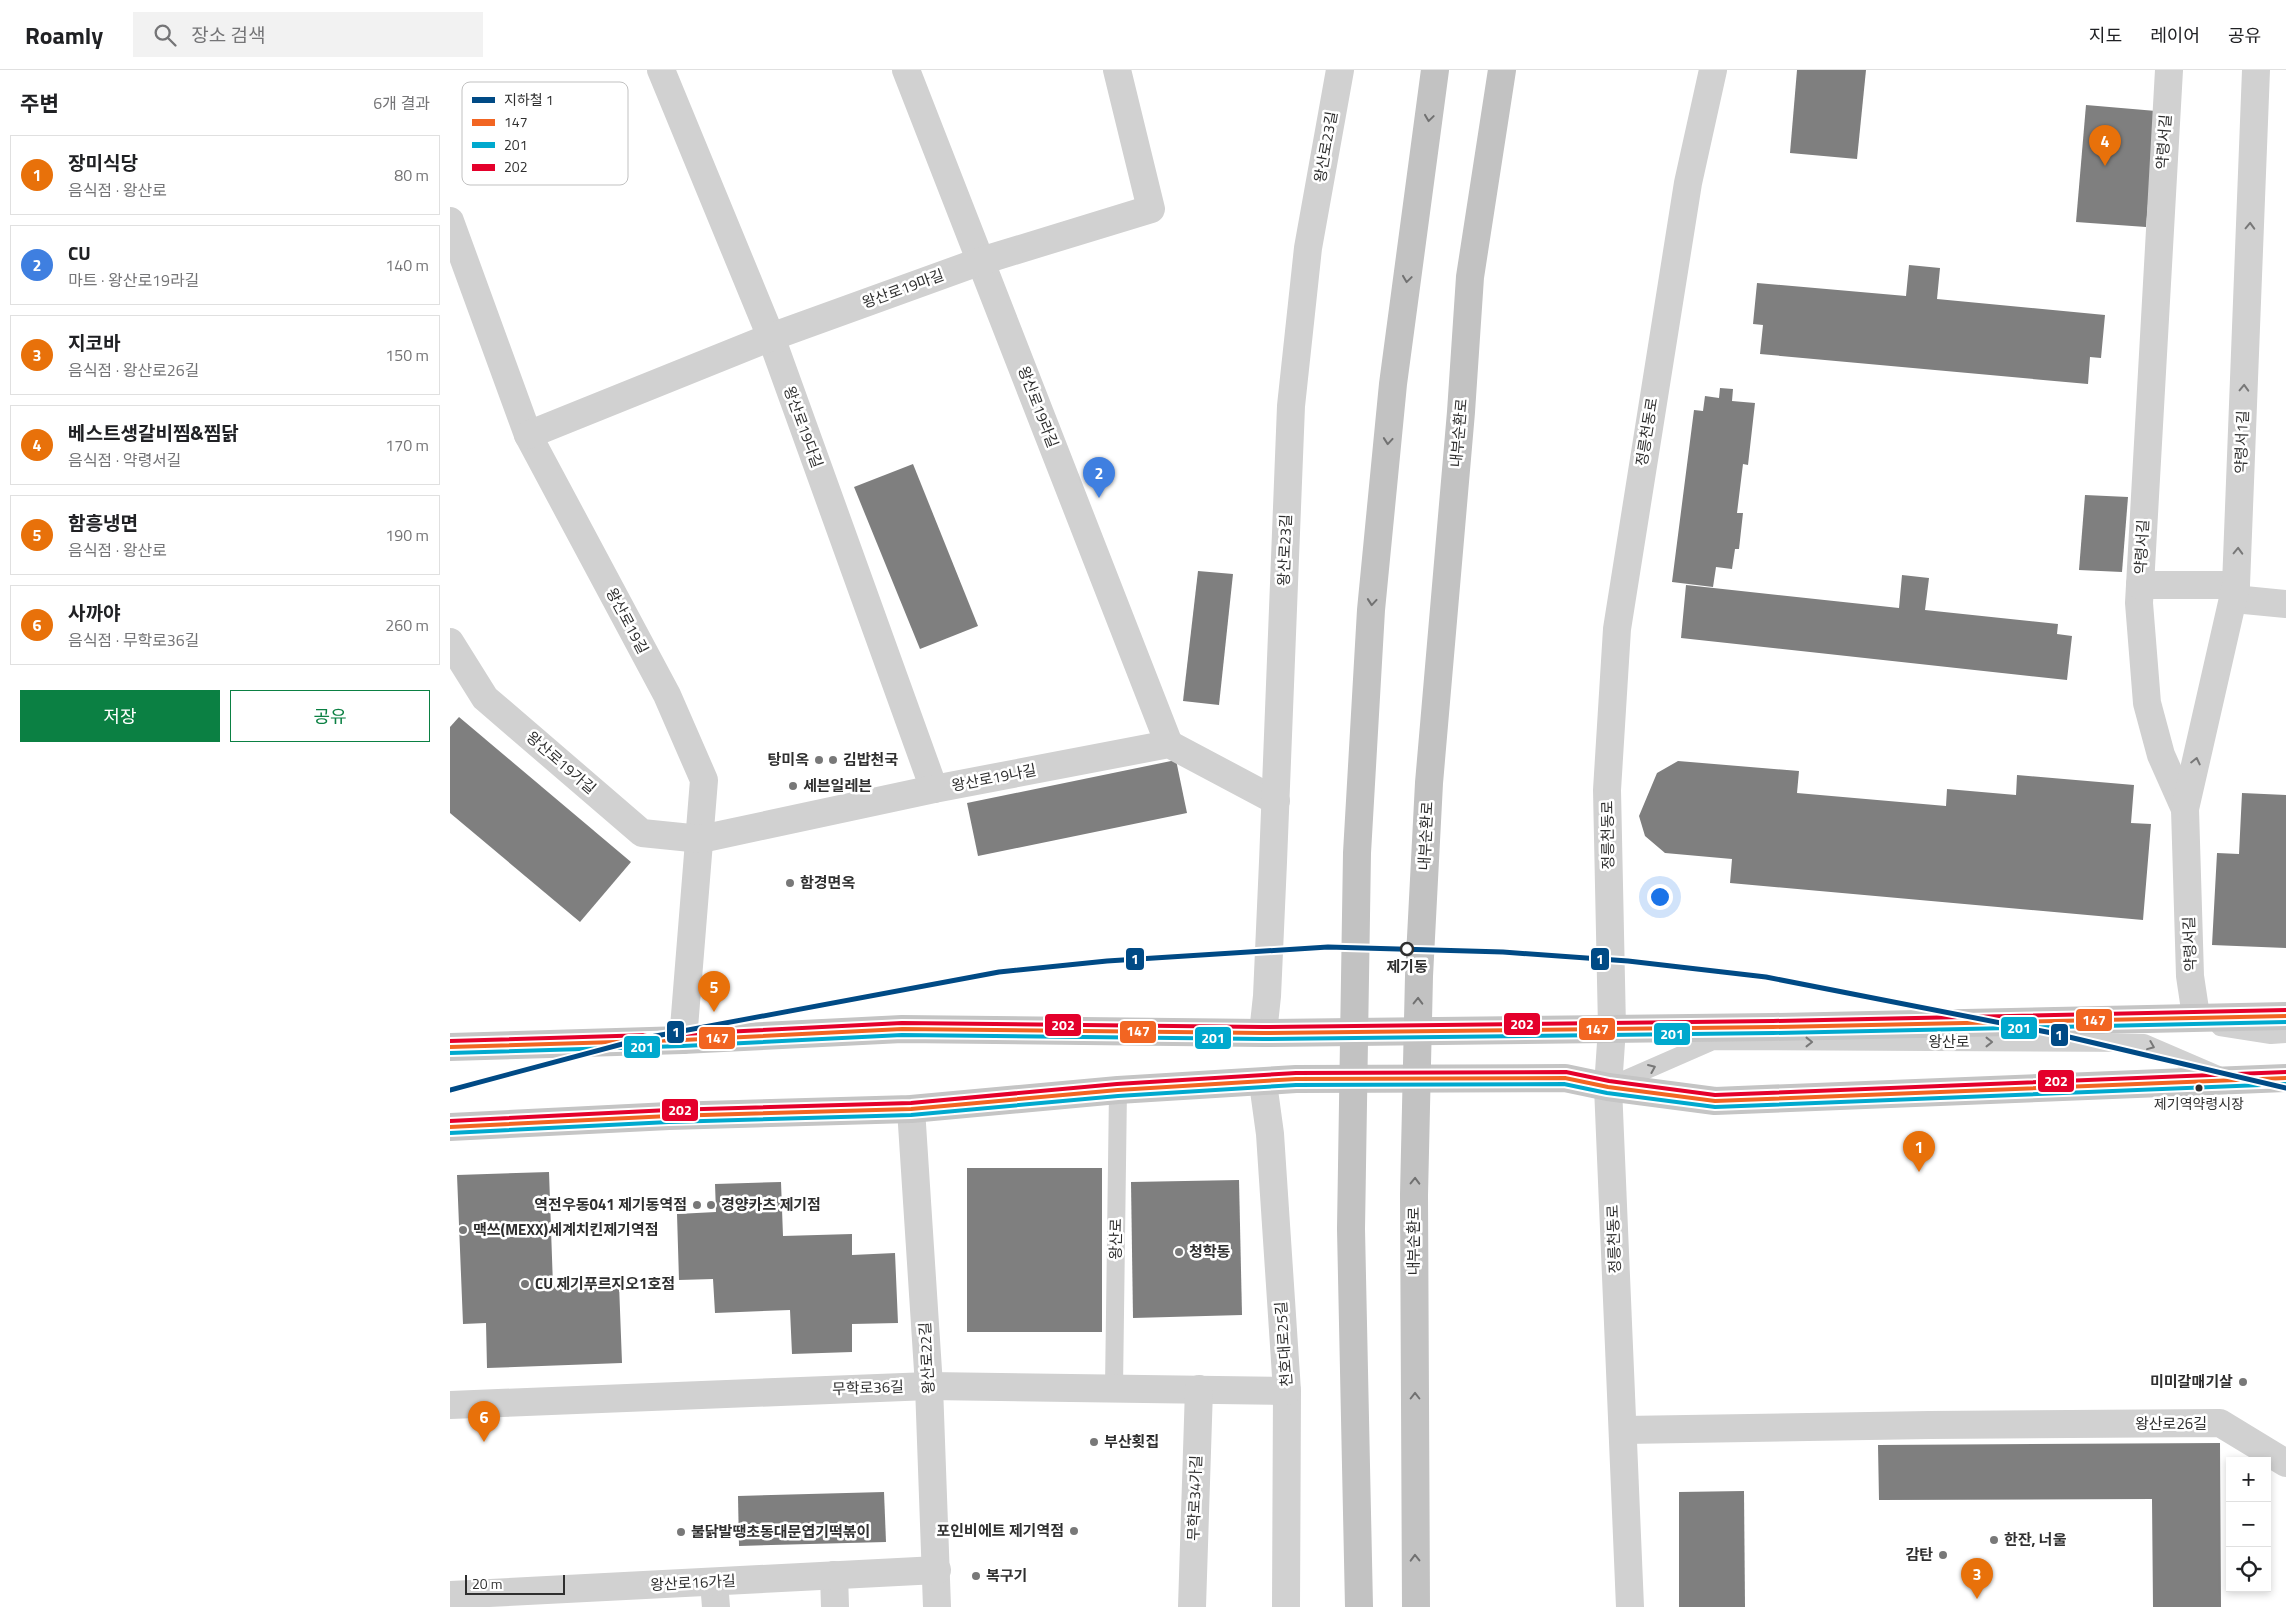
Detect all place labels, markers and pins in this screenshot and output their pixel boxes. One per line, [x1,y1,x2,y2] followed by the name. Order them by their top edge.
[2089,125,2121,166] pin: 4
[1083,457,1115,498] pin: 2
[768,748,809,771] place label: 탕미옥
[843,748,898,771] place label: 김밥천국
[813,754,825,766] marker: 탕미옥
[827,754,839,766] marker: 김밥천국
[803,774,872,797] place label: 세븐일레븐
[787,780,799,792] marker: 세븐일레븐
[800,871,855,894] place label: 함경면옥
[784,877,796,889] marker: 함경면옥
[1400,942,1414,956] marker: 제기동
[1386,955,1428,978] place label: 제기동
[698,971,730,1012] pin: 5
[2194,1083,2204,1093] marker: 제기역약령시장
[2154,1093,2244,1114] place label: 제기역약령시장
[1903,1131,1935,1172] pin: 1
[534,1193,687,1216] place label: 역전우동041 제기동역점
[721,1193,821,1216] place label: 경양카츠 제기점
[691,1199,703,1211] marker: 역전우동041 제기동역점
[705,1199,717,1211] marker: 경양카츠 제기점
[473,1218,659,1241] place label: 맥쓰(MEXX)세계치킨제기역점
[457,1224,469,1236] marker: 맥쓰(MEXX)세계치킨제기역점
[1189,1240,1231,1263] place label: 청학동
[1173,1246,1185,1258] marker: 청학동
[535,1272,675,1295] place label: CU 제기푸르지오1호점
[519,1278,531,1290] marker: CU 제기푸르지오1호점
[2150,1370,2233,1393] place label: 미미갈매기살
[2237,1376,2249,1388] marker: 미미갈매기살
[468,1401,500,1442] pin: 6
[1104,1430,1159,1453] place label: 부산횟집
[1088,1436,1100,1448] marker: 부산횟집
[936,1519,1064,1542] place label: 포인비에트 제기역점
[691,1520,870,1543] place label: 불닭발땡초동대문엽기떡볶이
[1068,1525,1080,1537] marker: 포인비에트 제기역점
[675,1526,687,1538] marker: 불닭발땡초동대문엽기떡볶이
[2004,1528,2067,1551] place label: 한잔, 너울
[1988,1534,2000,1546] marker: 한잔, 너울
[1905,1543,1933,1566] place label: 감탄
[1937,1549,1949,1561] marker: 감탄
[1961,1558,1993,1599] pin: 3
[986,1564,1027,1587] place label: 복구기
[970,1570,982,1582] marker: 복구기

